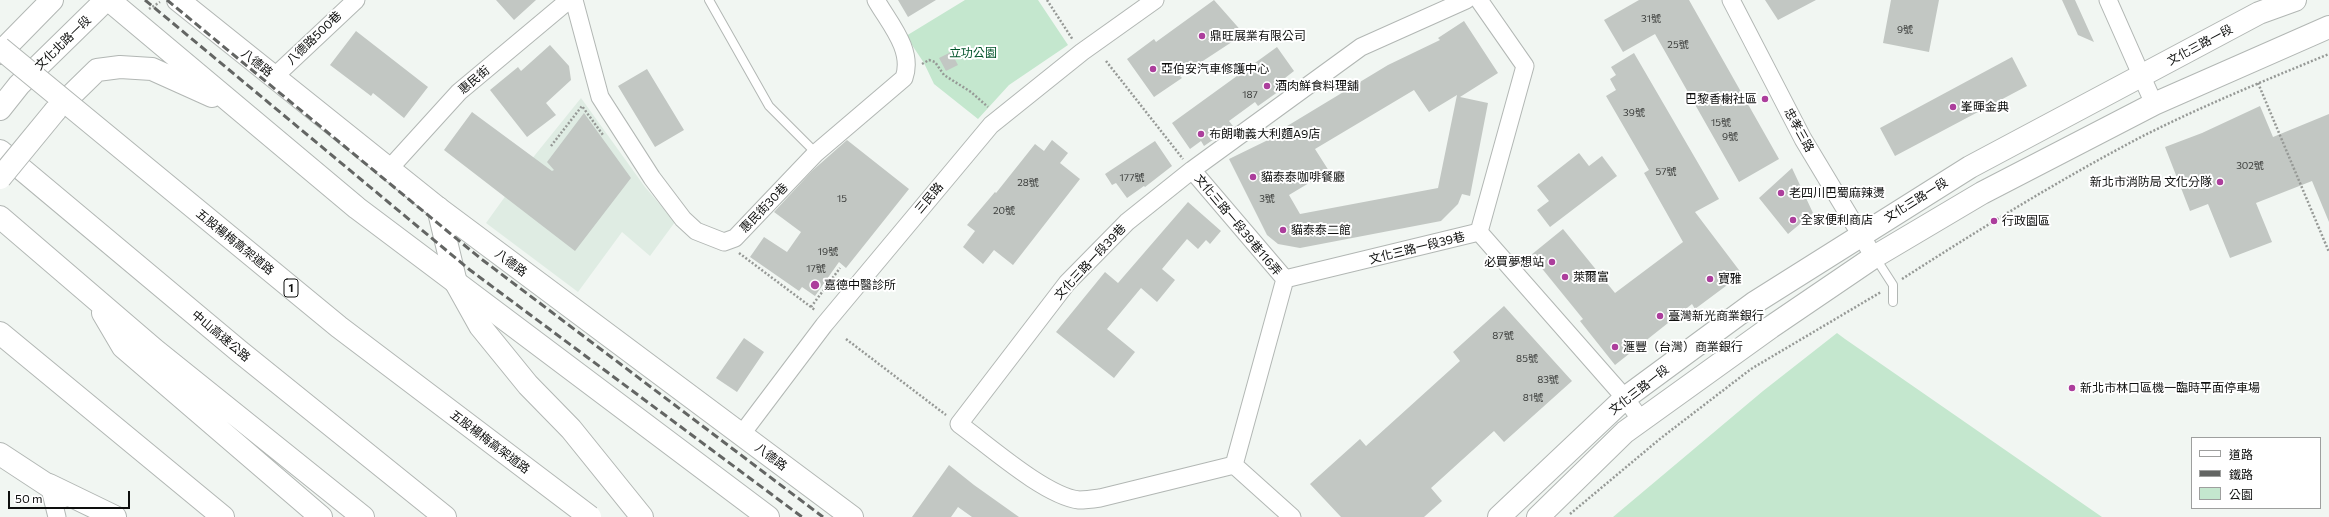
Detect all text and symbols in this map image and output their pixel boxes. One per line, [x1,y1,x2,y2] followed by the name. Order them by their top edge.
[284,8,344,68] street label: 八德路500巷
[32,13,94,73] street label: 文化北路一段
[1641,13,1661,25] house number: 31號
[2165,22,2235,68] street label: 文化三路一段
[1897,24,1913,36] house number: 9號
[1210,29,1306,43] place label: 鼎旺展業有限公司
[1197,31,1207,41] marker: 鼎旺展業有限公司
[1667,39,1689,51] house number: 25號
[238,46,276,80] street label: 八德路
[949,46,997,60] park label: 立功公園
[1161,62,1269,76] place label: 亞伯安汽車修護中心
[456,63,492,97] street label: 惠民街
[1148,64,1158,74] marker: 亞伯安汽車修護中心
[1275,79,1359,93] place label: 酒肉鮮食料理舖
[1262,81,1272,91] marker: 酒肉鮮食料理舖
[1242,89,1258,101] house number: 187
[1685,92,1757,106] place label: 巴黎香榭社區
[1760,94,1770,104] marker: 巴黎香榭社區
[1961,100,2009,114] place label: 峯暉金典
[1948,102,1958,112] marker: 峯暉金典
[1781,106,1817,154] street label: 忠孝三路
[1623,107,1645,119] house number: 39號
[1711,117,1731,129] house number: 15號
[1209,127,1320,141] place label: 布朗嘞義大利麵A9店
[1196,129,1206,139] marker: 布朗嘞義大利麵A9店
[1722,131,1738,143] house number: 9號
[2236,160,2264,172] house number: 302號
[1655,166,1677,178] house number: 57號
[1261,170,1345,184] place label: 貓泰泰咖啡餐廳
[1191,171,1285,279] street label: 文化三路一段39巷116弄
[1120,172,1144,184] house number: 177號
[1248,172,1258,182] marker: 貓泰泰咖啡餐廳
[1882,175,1950,225] street label: 文化三路一段
[2090,175,2212,189] place label: 新北市消防局 文化分隊
[1017,177,1039,189] house number: 28號
[2215,177,2225,187] marker: 新北市消防局 文化分隊
[737,180,791,236] street label: 惠民街30巷
[912,180,946,216] street label: 三民路
[1789,186,1885,200] place label: 老四川巴蜀麻辣燙
[1776,188,1786,198] marker: 老四川巴蜀麻辣燙
[837,193,847,205] house number: 15
[1259,193,1275,205] house number: 3號
[993,205,1015,217] house number: 20號
[193,206,277,278] street label: 五股楊梅高架道路
[1801,213,1873,227] place label: 全家便利商店
[2002,214,2050,228] place label: 行政園區
[1788,215,1798,225] marker: 全家便利商店
[1989,216,1999,226] marker: 行政園區
[1051,221,1129,303] street label: 文化三路一段39巷
[1291,223,1351,237] place label: 貓泰泰二館
[1278,225,1288,235] marker: 貓泰泰二館
[1368,229,1466,267] street label: 文化三路一段39巷
[492,246,530,280] street label: 八德路
[818,246,838,258] house number: 19號
[1484,255,1544,269] place label: 必買夢想站
[1547,257,1557,267] marker: 必買夢想站
[806,263,826,275] house number: 17號
[1573,270,1609,284] place label: 萊爾富
[1560,272,1570,282] marker: 萊爾富
[1718,272,1742,286] place label: 寶雅
[1705,274,1715,284] marker: 寶雅
[824,278,896,292] place label: 嘉德中醫診所
[284,279,298,297] road number: 1
[809,279,821,291] marker: 嘉德中醫診所
[189,307,253,365] street label: 中山高速公路
[1668,309,1764,323] place label: 臺灣新光商業銀行
[1655,311,1665,321] marker: 臺灣新光商業銀行
[1492,330,1514,342] house number: 87號
[1623,340,1743,354] place label: 滙豐（台灣）商業銀行
[1610,342,1620,352] marker: 滙豐（台灣）商業銀行
[1516,353,1538,365] house number: 85號
[1606,362,1672,418] street label: 文化三路一段
[1537,374,1559,386] house number: 83號
[2080,381,2260,395] place label: 新北市林口區機一臨時平面停車場
[2067,383,2077,393] marker: 新北市林口區機一臨時平面停車場
[1523,392,1543,404] house number: 81號
[447,407,533,477] street label: 五股楊梅高架道路
[2191,437,2321,509] legend
[752,440,790,474] street label: 八德路
[2229,447,2253,461] text: 道路
[2229,467,2253,481] text: 鐵路
[10,483,132,509] scale bar
[2229,487,2253,501] text: 公園
[15,491,43,505] text: 50 m

